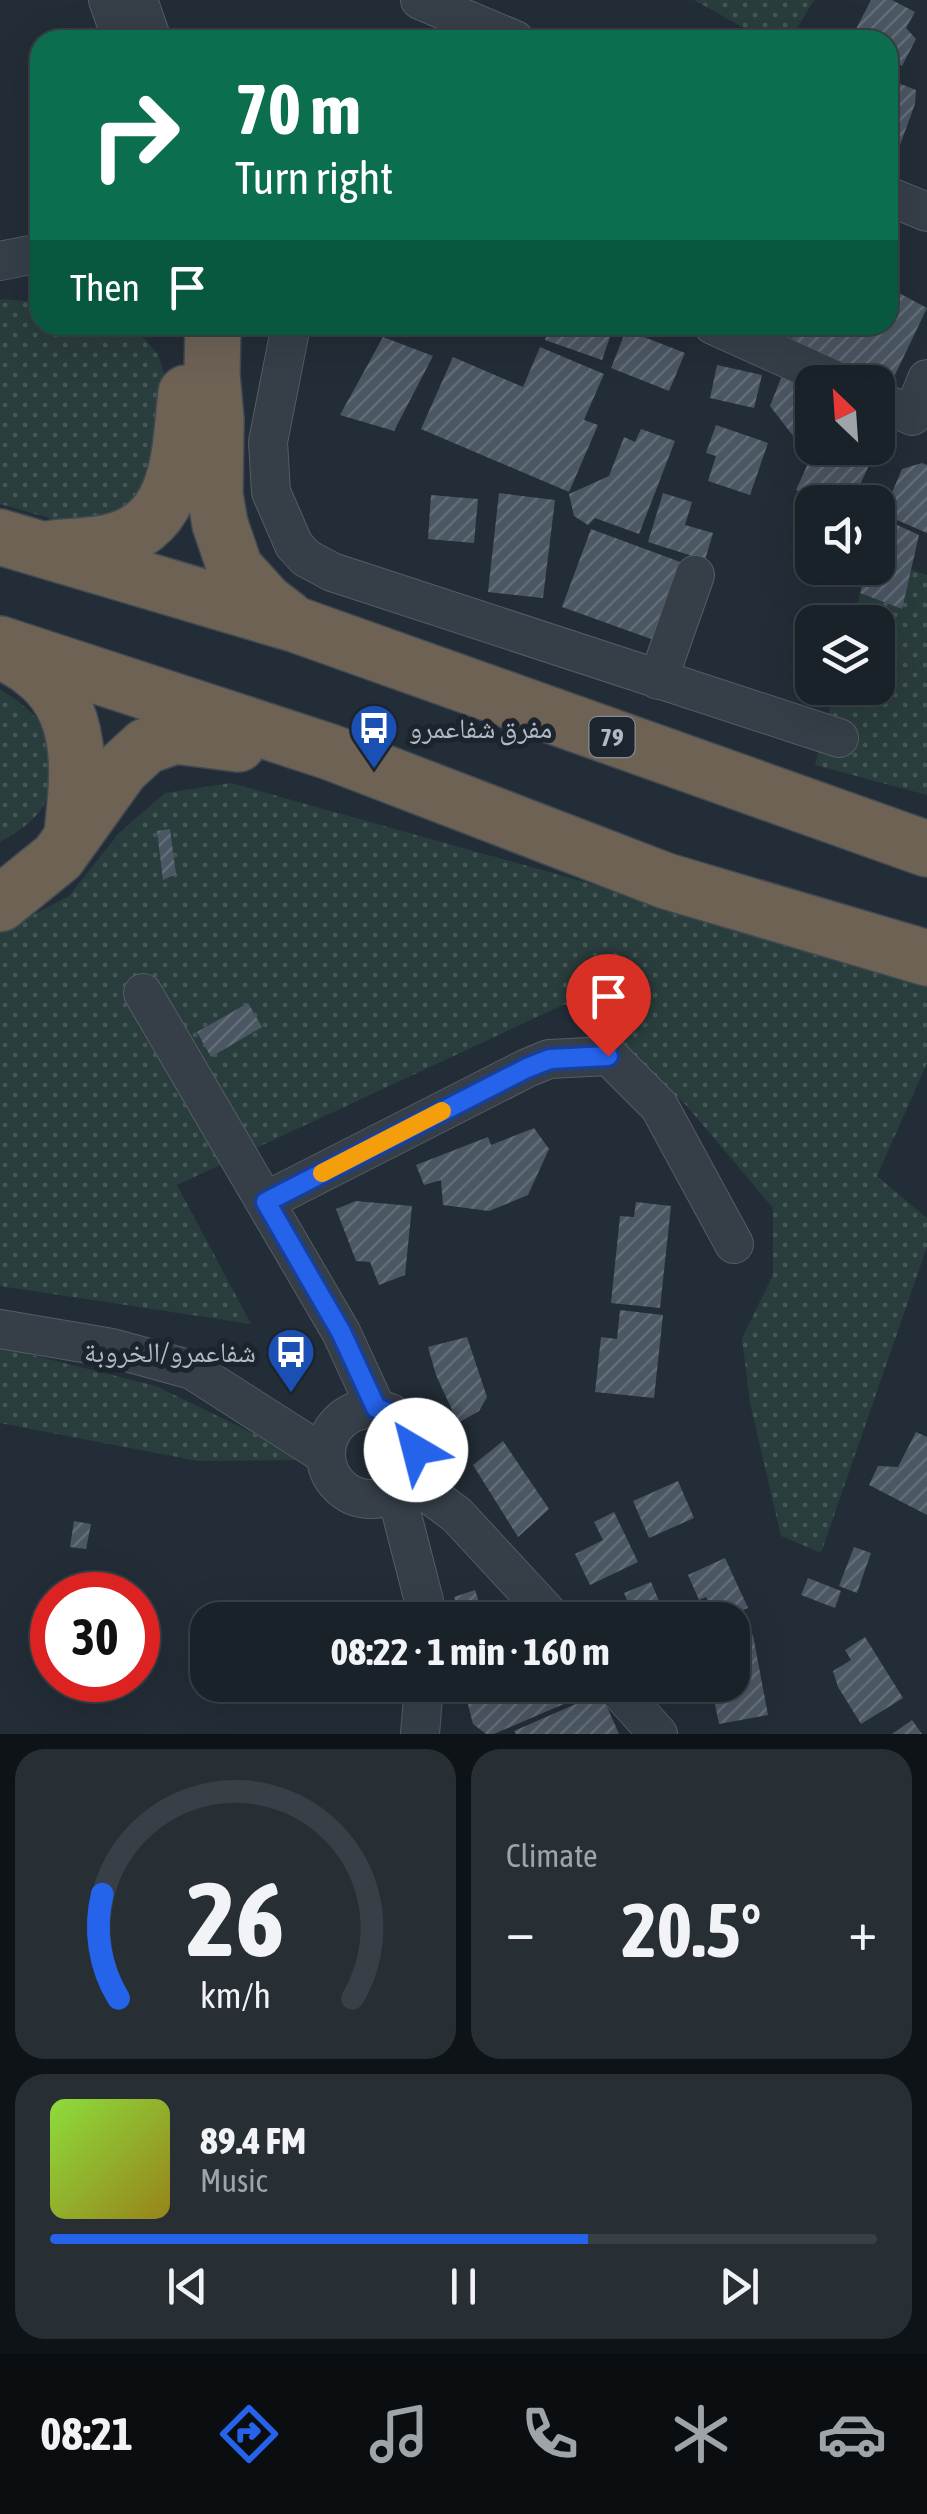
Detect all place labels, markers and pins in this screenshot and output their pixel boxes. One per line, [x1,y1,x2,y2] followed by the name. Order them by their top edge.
[348,702,400,770] bus stop icon: مفرق شفاعمرو
[409,712,552,746] place label: مفرق شفاعمرو
[566,954,651,1057] pin
[265,1326,317,1394] bus stop icon: شفاعمرو/الخروبة
[84,1336,256,1368] place label: شفاعمرو/الخروبة

